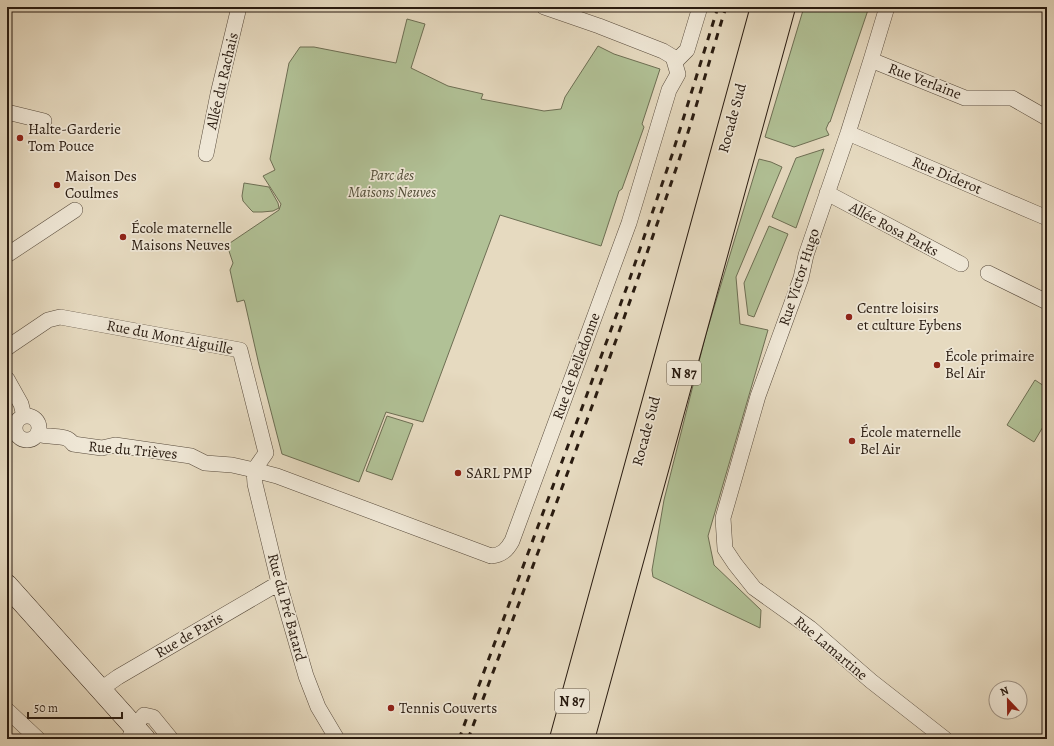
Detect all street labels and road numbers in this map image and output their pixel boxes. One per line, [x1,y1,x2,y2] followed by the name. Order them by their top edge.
[201,31,243,132] street label: Allée du Rachais
[886,58,965,104] street label: Rue Verlaine
[713,80,751,155] street label: Rocade Sud
[909,151,985,199] street label: Rue Diderot
[845,197,942,261] street label: Allée Rosa Parks
[774,226,824,328] street label: Rue Victor Hugo
[547,309,605,422] street label: Rue de Belledonne
[105,315,235,359] street label: Rue du Mont Aiguille
[667,361,701,385] road number: N 87
[627,393,665,468] street label: Rocade Sud
[88,436,178,464] street label: Rue du Trièves
[263,551,311,664] street label: Rue du Pré Batard
[151,608,227,662] street label: Rue de Paris
[790,611,872,685] street label: Rue Lamartine
[555,689,589,713] road number: N 87

